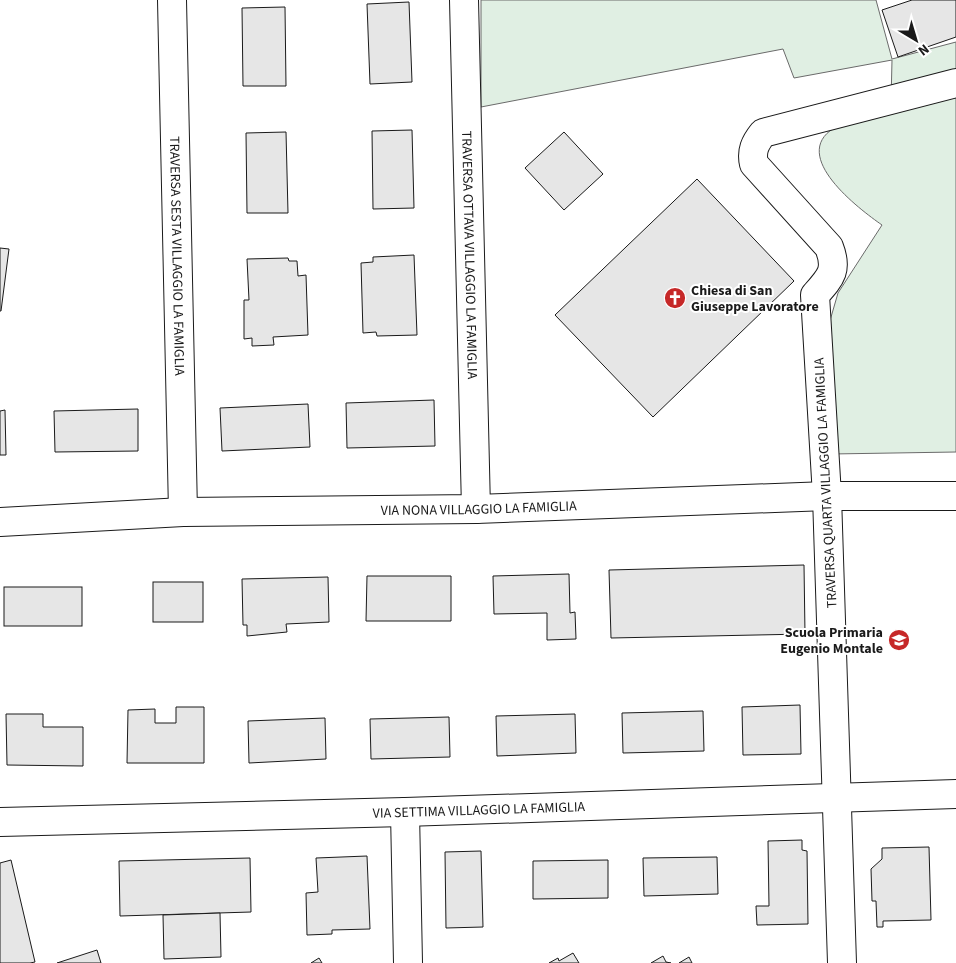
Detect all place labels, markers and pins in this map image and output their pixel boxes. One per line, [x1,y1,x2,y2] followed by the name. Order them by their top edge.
[691,281,819,317] place label: Chiesa di San Giuseppe Lavoratore
[663,286,687,310] church icon: Chiesa di San Giuseppe Lavoratore
[780,623,883,659] place label: Scuola Primaria Eugenio Montale
[887,628,911,652] school or university icon: Scuola Primaria Eugenio Montale

